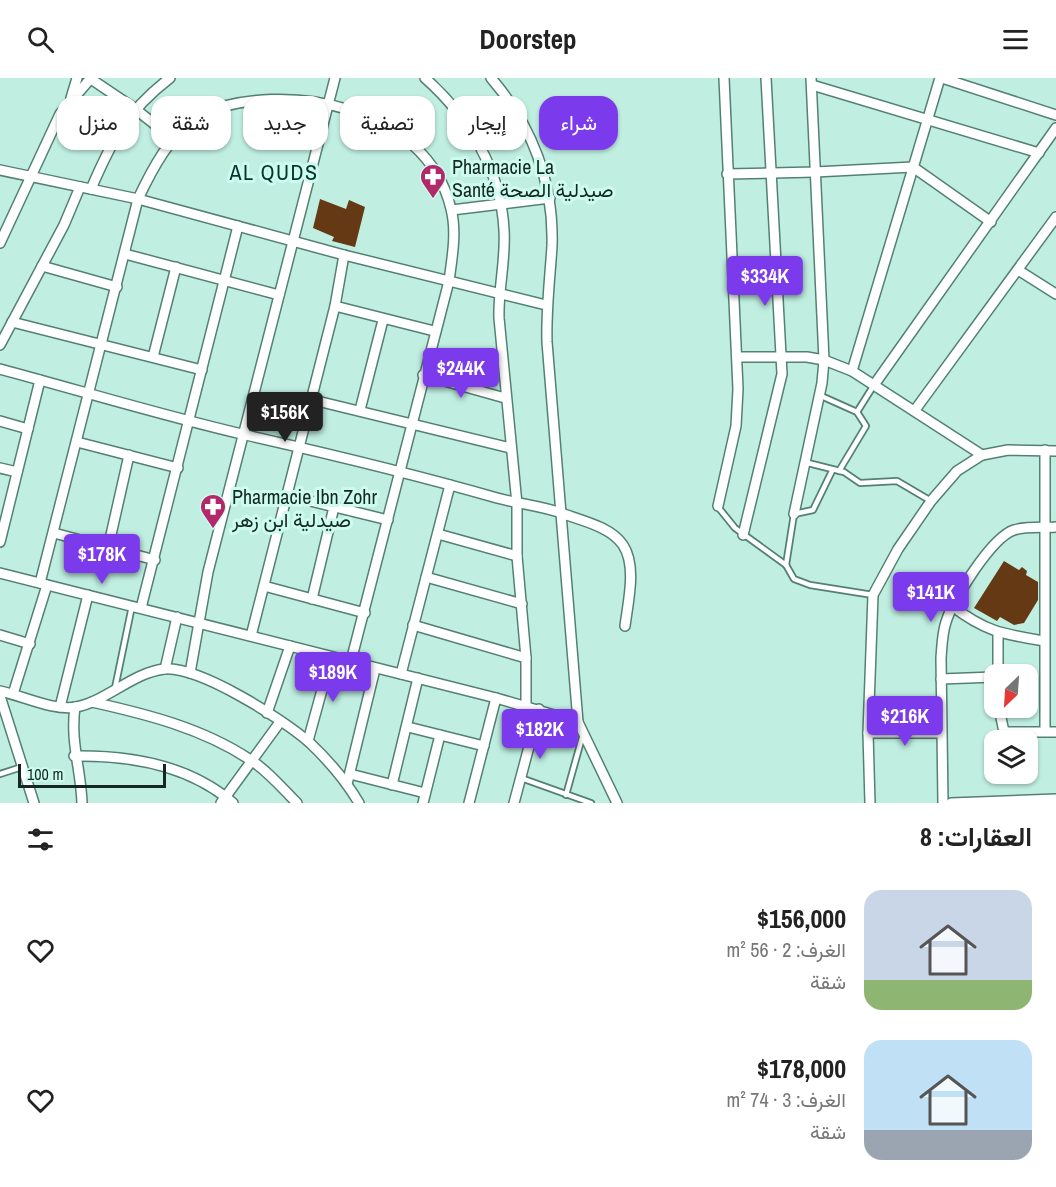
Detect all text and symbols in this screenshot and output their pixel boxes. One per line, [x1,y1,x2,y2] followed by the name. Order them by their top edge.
[479,21,577,57] text: Doorstep
[24,23,57,56] icon: search
[999,23,1032,56] icon: menu
[57,96,139,150] chip: منزل
[151,96,231,150] chip: شقة
[243,96,328,150] chip: جديد
[340,96,435,150] chip: تصفية
[447,96,527,150] chip: إيجار
[539,96,618,150] chip: شراء
[452,153,614,203] place label: Pharmacie La Santé صيدلية الصحة
[228,157,319,187] district label: AL QUDS
[418,162,448,200] pharmacy icon: Pharmacie La Santé صيدلية الصحة
[723,256,807,307] pin: $334K
[741,262,789,289] text: $334K
[419,348,503,399] pin: $244K
[437,354,485,381] text: $244K
[243,392,327,443] pin: $156K
[261,398,309,425] text: $156K
[231,483,377,533] place label: Pharmacie Ibn Zohr صيدلية ابن زهر
[198,492,228,530] pharmacy icon: Pharmacie Ibn Zohr صيدلية ابن زهر
[60,534,144,585] pin: $178K
[78,540,126,567] text: $178K
[889,572,973,623] pin: $141K
[907,578,955,605] text: $141K
[291,652,375,703] pin: $189K
[309,658,357,685] text: $189K
[984,664,1038,718] north arrow
[984,664,1038,784] map controls
[863,696,947,747] pin: $216K
[881,702,929,729] text: $216K
[498,709,582,760] pin: $182K
[516,715,564,742] text: $182K
[984,730,1038,784] button: layers
[18,761,166,788] scale bar
[27,763,63,785] text: 100 m
[920,819,1032,854] text: العقارات: 8
[24,823,57,856] icon: filters
[757,901,846,936] text: $156,000
[912,914,984,986] icon: home
[24,934,57,967] icon: heart
[727,936,846,963] text: الغرف: 2 · 56 m²
[810,968,846,995] text: شقة
[757,1051,846,1086] text: $178,000
[912,1064,984,1136] icon: home
[24,1084,57,1117] icon: heart
[727,1086,846,1113] text: الغرف: 3 · 74 m²
[810,1118,846,1145] text: شقة

